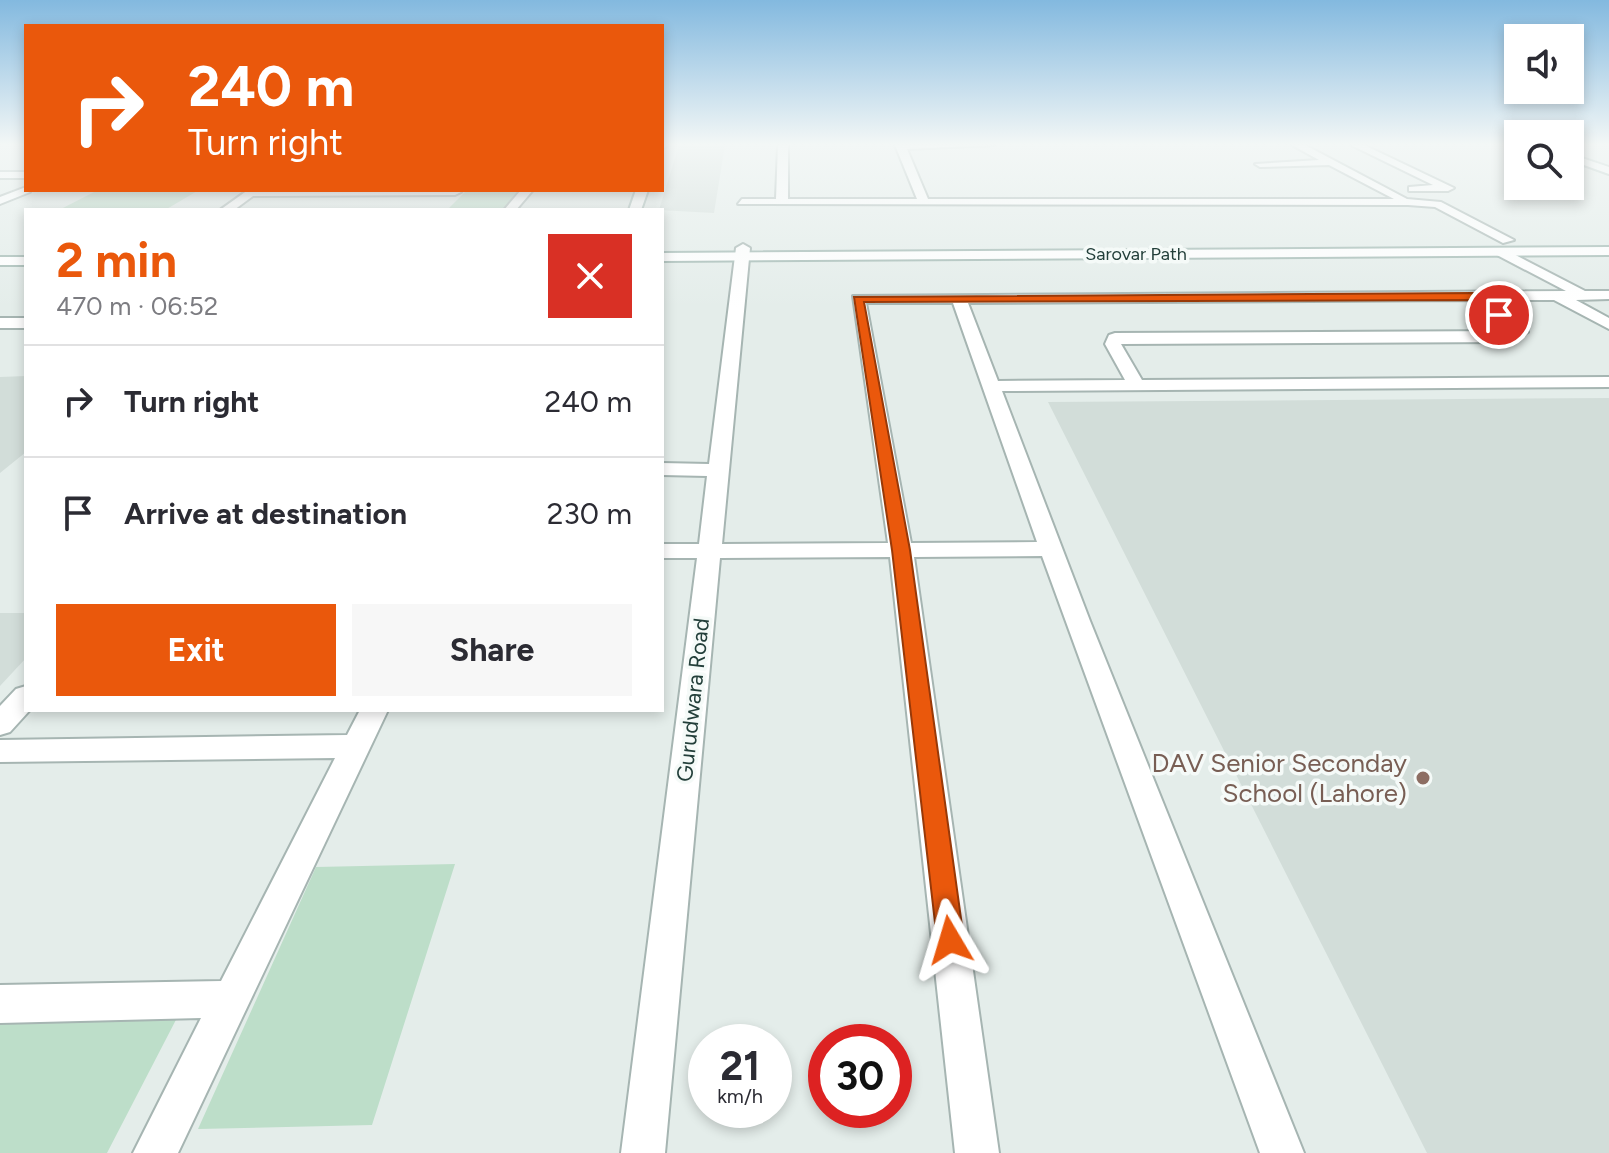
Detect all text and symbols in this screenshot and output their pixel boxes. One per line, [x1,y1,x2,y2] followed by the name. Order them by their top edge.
[1504,24,1584,200] map controls
[1504,24,1584,104] button: sound
[188,53,354,120] text: 240 m
[56,56,160,160] icon: right
[1504,120,1584,200] button: search
[188,121,343,164] text: Turn right
[56,231,177,289] text: 2 min
[548,234,632,318] button: close
[1085,243,1187,265] street label: Sarovar Path
[1465,281,1533,349] pin
[56,290,218,322] text: 470 m · 06:52
[1477,293,1521,337] icon: arrive
[56,379,100,423] icon: right
[124,383,259,420] text: Turn right
[544,383,632,420] text: 240 m
[56,491,100,535] icon: arrive
[124,495,407,532] text: Arrive at destination
[547,495,632,532] text: 230 m
[56,604,336,696] button: Exit
[352,604,632,696] button: Share
[671,617,715,783] street label: Gurudwara Road
[1151,747,1407,809] place label: DAV Senior Seconday School (Lahore)
[1414,769,1432,787] marker: DAV Senior Seconday School (Lahore)
[908,898,992,982] position arrow
[808,1024,912,1128] speed limit sign: 30
[720,1042,760,1090] text: 21
[717,1084,763,1108] text: km/h

